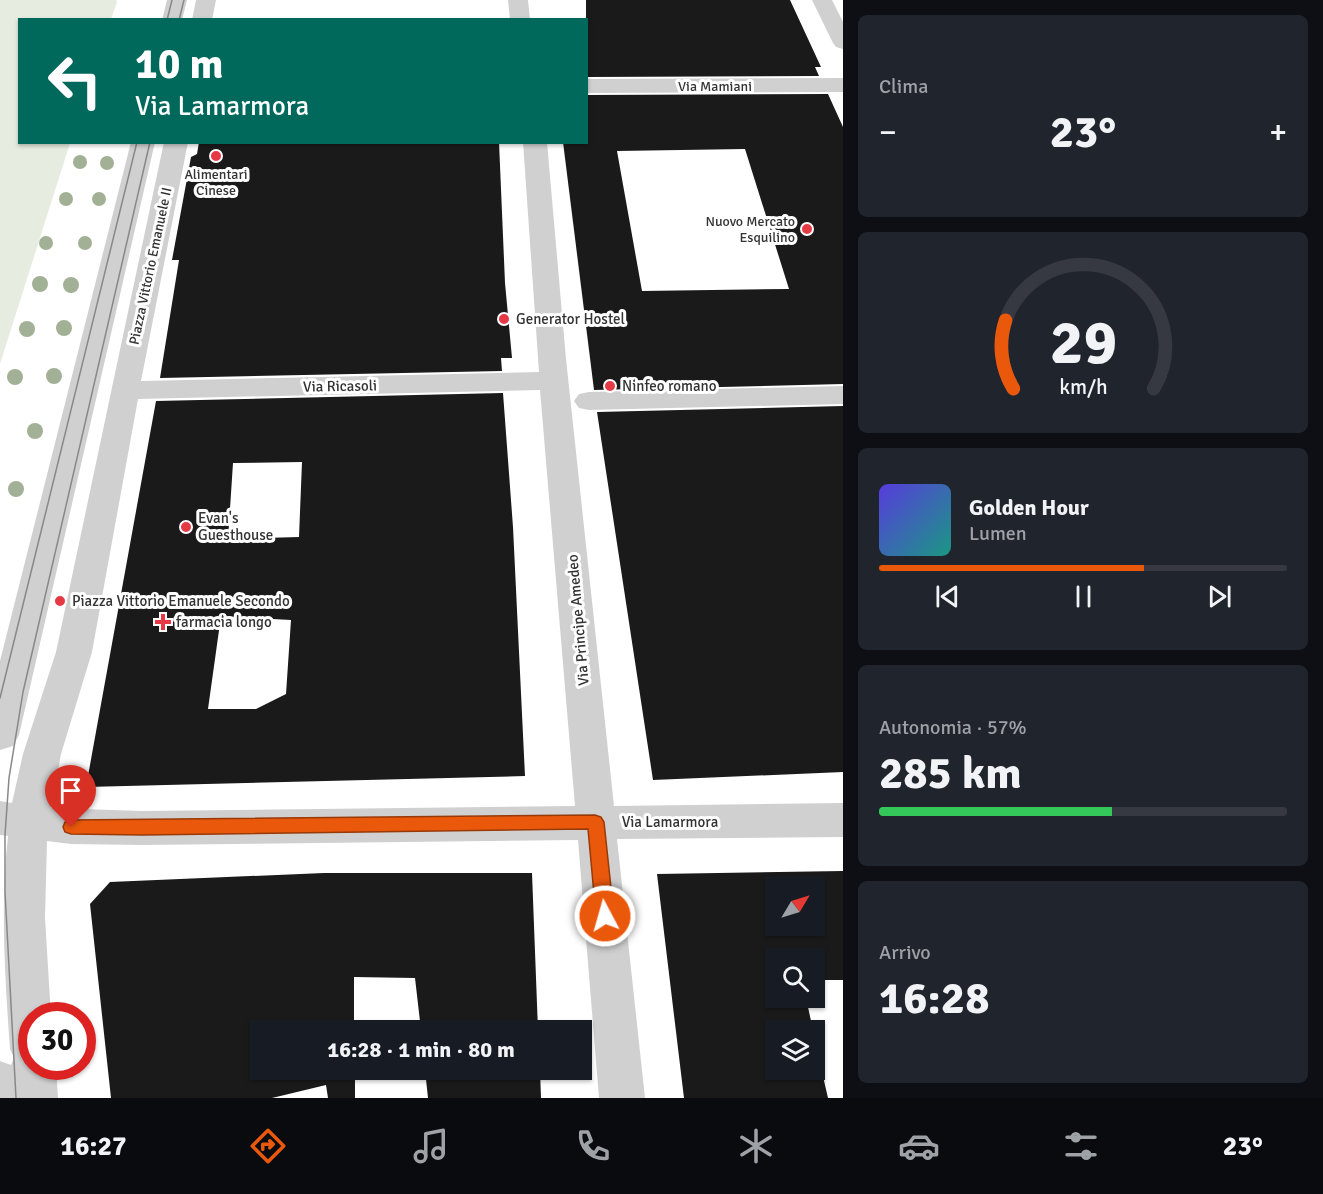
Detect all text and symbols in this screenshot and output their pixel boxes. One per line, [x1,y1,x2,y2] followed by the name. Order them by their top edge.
[135,39,224,90] text: 10 m
[36,42,114,120] icon: left
[879,74,928,99] text: Clima
[678,78,752,95] street label: Via Mamiani
[135,90,309,123] text: Via Lamarmora
[1050,105,1116,160] text: 23°
[879,112,897,153] text: −
[1269,112,1287,153] text: +
[209,149,223,163] marker: Alimentari Cinese
[184,166,248,199] place label: Alimentari Cinese
[125,186,175,346] street label: Piazza Vittorio Emanuele II
[705,213,795,246] place label: Nuovo Mercato Esquilino
[800,222,814,236] marker: Nuovo Mercato Esquilino
[1049,305,1117,382] text: 29
[516,310,625,328] place label: Generator Hostel
[497,312,511,326] marker: Generator Hostel
[1059,375,1107,401] text: km/h
[303,376,377,396] street label: Via Ricasoli
[622,377,717,395] place label: Ninfeo romano
[603,379,617,393] marker: Ninfeo romano
[969,494,1089,521] text: Golden Hour
[198,509,273,544] place label: Evan's Guesthouse
[179,520,193,534] marker: Evan's Guesthouse
[969,521,1027,546] text: Lumen
[563,553,593,686] street label: Via Principe Amedeo
[931,580,964,613] icon: previous
[1067,580,1100,613] icon: pause
[1203,580,1236,613] icon: next
[72,592,290,610] place label: Piazza Vittorio Emanuele Secondo
[53,594,67,608] marker: Piazza Vittorio Emanuele Secondo
[154,613,172,631] marker: farmacia longo
[176,613,272,631] place label: farmacia longo
[879,715,1027,740] text: Autonomia · 57%
[879,746,1022,801] text: 285 km
[45,765,96,827] pin
[54,774,87,807] icon: arrive
[622,813,718,831] street label: Via Lamarmora
[765,876,825,936] north arrow
[765,876,825,1080] map controls
[573,884,637,948] position arrow
[879,940,931,965] text: Arrivo
[765,948,825,1008] button: search
[879,971,989,1026] text: 16:28
[18,1002,96,1080] speed limit sign: 30
[765,1020,825,1080] button: layers
[327,1036,515,1063] text: 16:28 · 1 min · 80 m
[247,1125,289,1167] icon: directions
[410,1125,452,1167] icon: music
[572,1125,614,1167] icon: phone
[735,1125,777,1167] icon: climate
[898,1125,940,1167] icon: car
[1060,1125,1102,1167] icon: filters
[60,1130,127,1163] text: 16:27
[1223,1130,1263,1163] text: 23°

